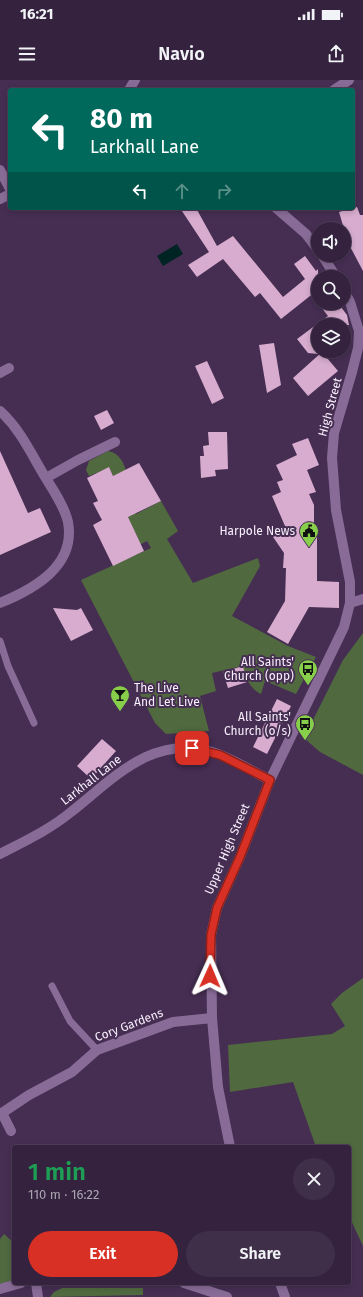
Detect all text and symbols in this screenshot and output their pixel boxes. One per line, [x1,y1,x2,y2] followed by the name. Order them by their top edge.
[20,5,53,23] text: 16:21
[16,43,38,65] icon: menu
[158,43,205,65] text: Navio
[325,43,347,65] icon: share
[90,102,153,135] text: 80 m
[24,104,76,156] icon: left
[90,136,199,158] text: Larkhall Lane
[129,180,151,202] icon: left
[171,180,193,202] icon: ahead
[213,180,235,202] icon: right
[311,222,351,358] map controls
[311,222,351,262] button: sound
[311,270,351,310] button: search
[311,318,351,358] button: layers
[315,375,345,438] street label: High Street
[298,520,320,548] public building icon: Harpole News
[219,524,295,538] place label: Harpole News
[224,655,294,683] place label: All Saints' Church (opp)
[297,658,319,686] bus stop icon: All Saints' Church (opp)
[134,681,200,709] place label: The Live And Let Live
[109,684,131,712] bar icon: The Live And Let Live
[224,710,291,738] place label: All Saints' Church (o/s)
[294,713,316,741] bus stop icon: All Saints' Church (o/s)
[175,731,209,765] pin
[181,737,203,759] icon: arrive
[58,752,124,808] street label: Larkhall Lane
[202,801,253,896] street label: Upper High Street
[189,955,231,997] position arrow
[93,1005,165,1044] street label: Cory Gardens
[28,1158,86,1186] text: 1 min
[293,1158,335,1200] button: close
[28,1187,99,1202] text: 110 m · 16:22
[28,1231,178,1277] button: Exit
[186,1231,335,1277] button: Share

